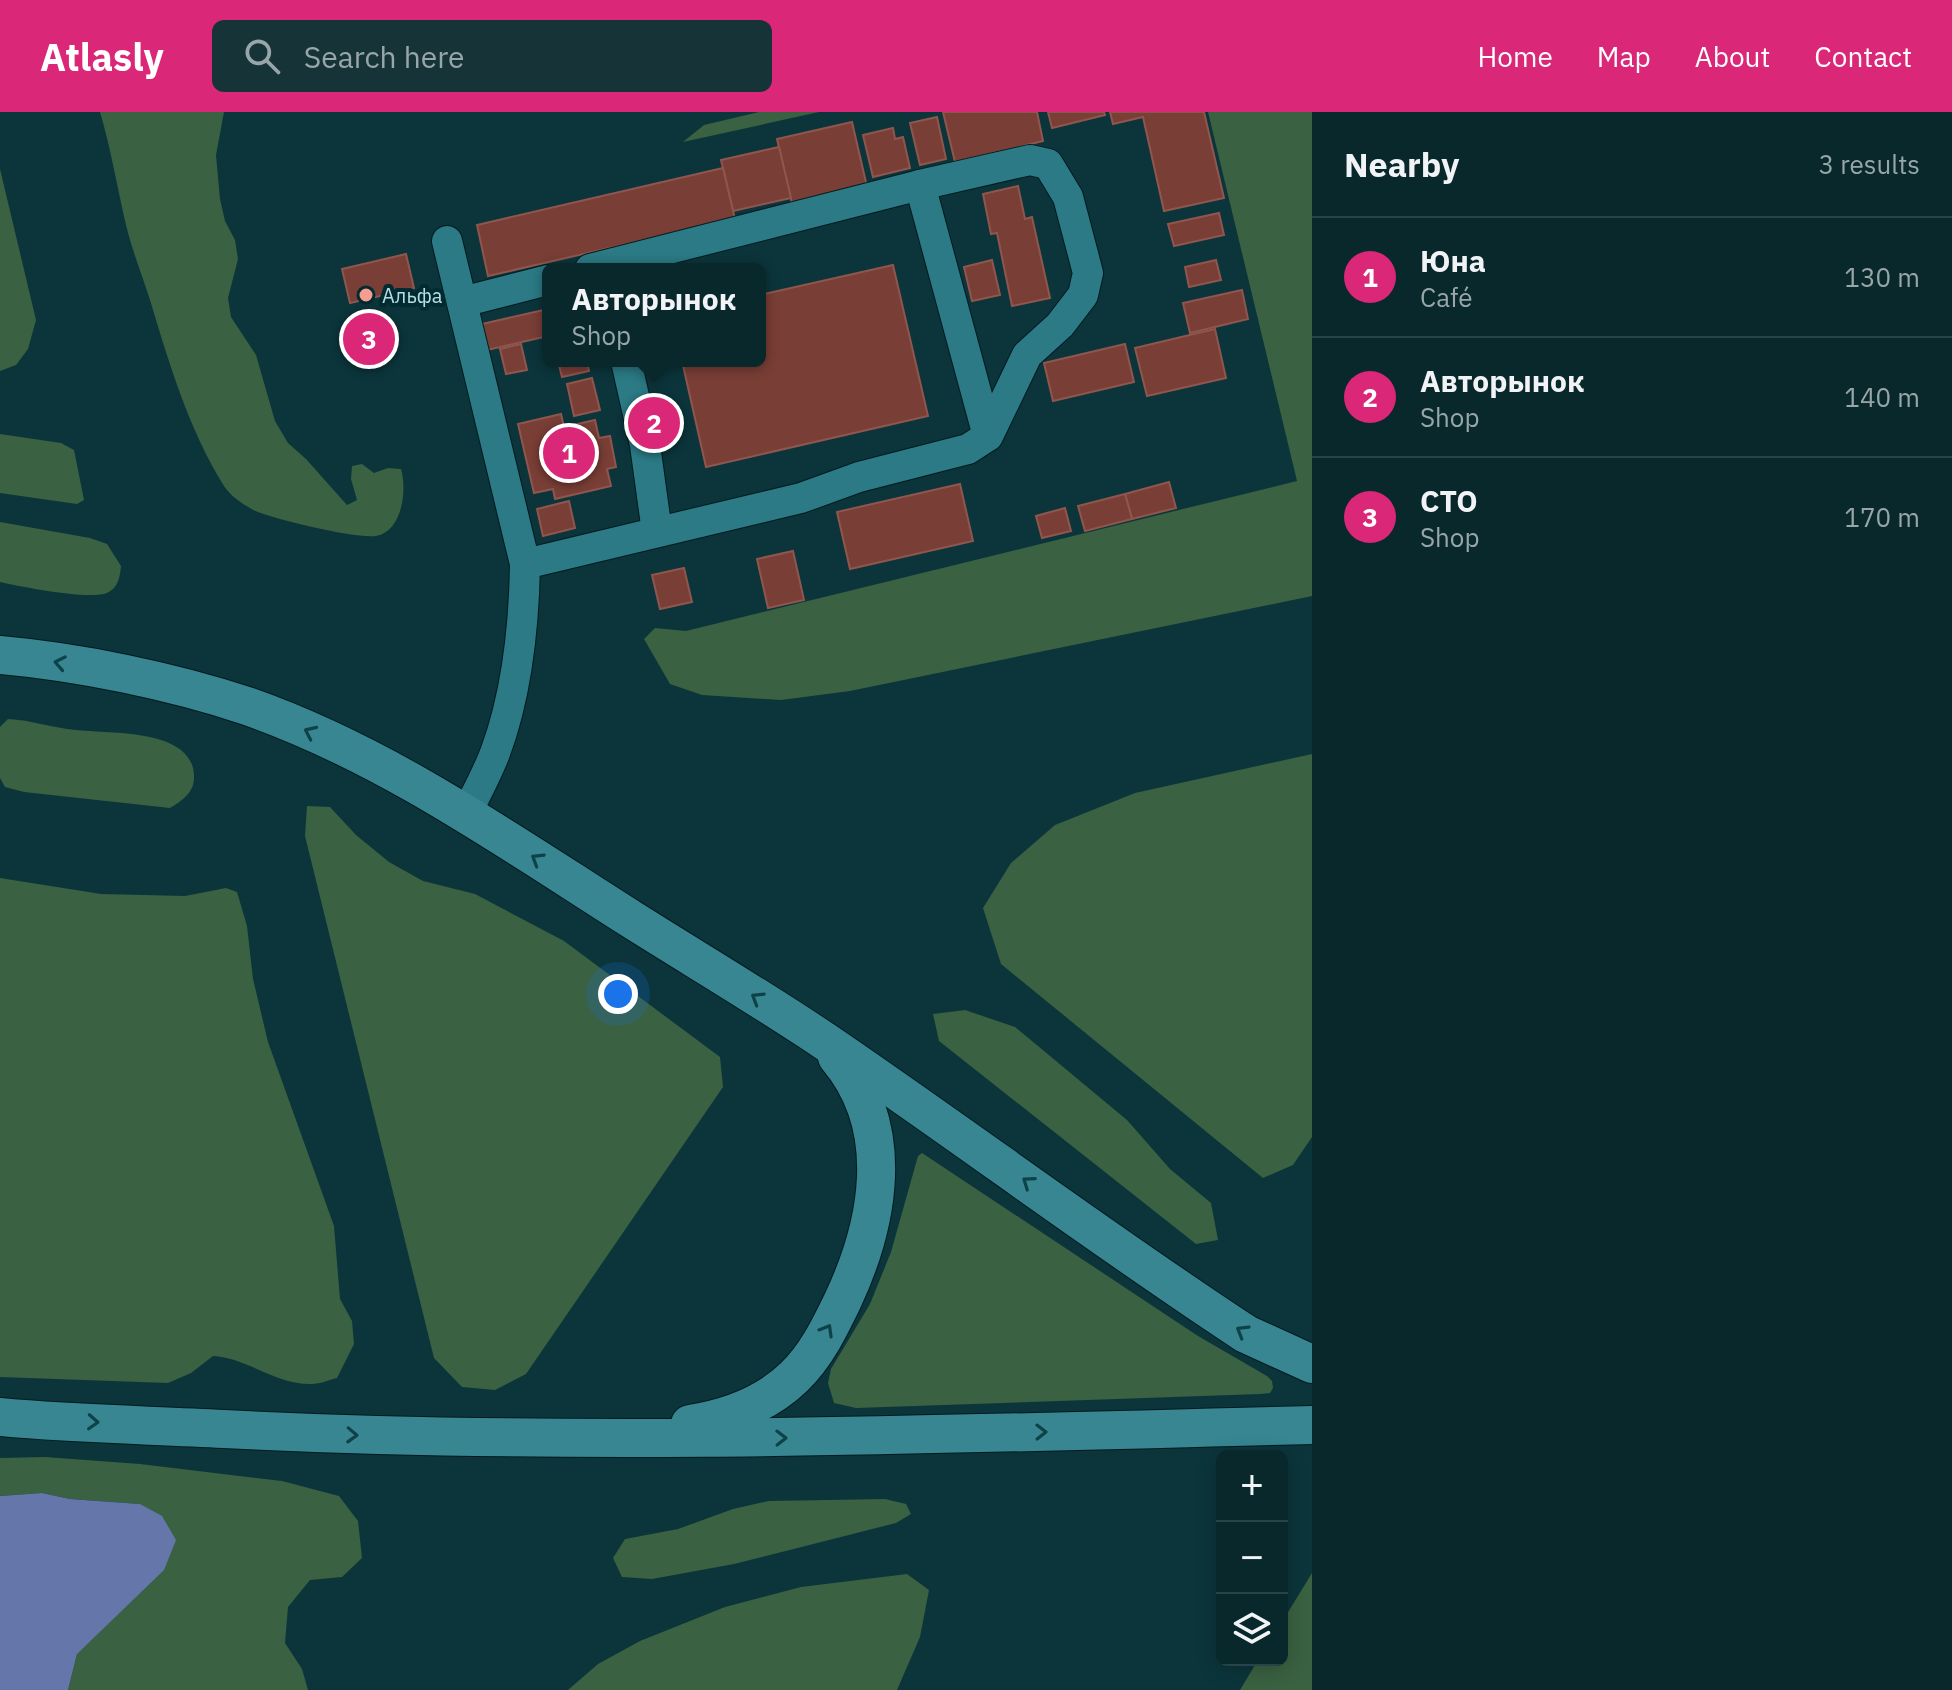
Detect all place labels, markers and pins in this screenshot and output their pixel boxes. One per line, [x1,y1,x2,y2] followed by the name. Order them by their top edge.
[382,282,443,309] place label: Альфа
[357,286,375,304] marker: Альфа
[343,309,395,369] pin: 3
[628,393,680,453] pin: 2
[543,423,595,483] pin: 1

